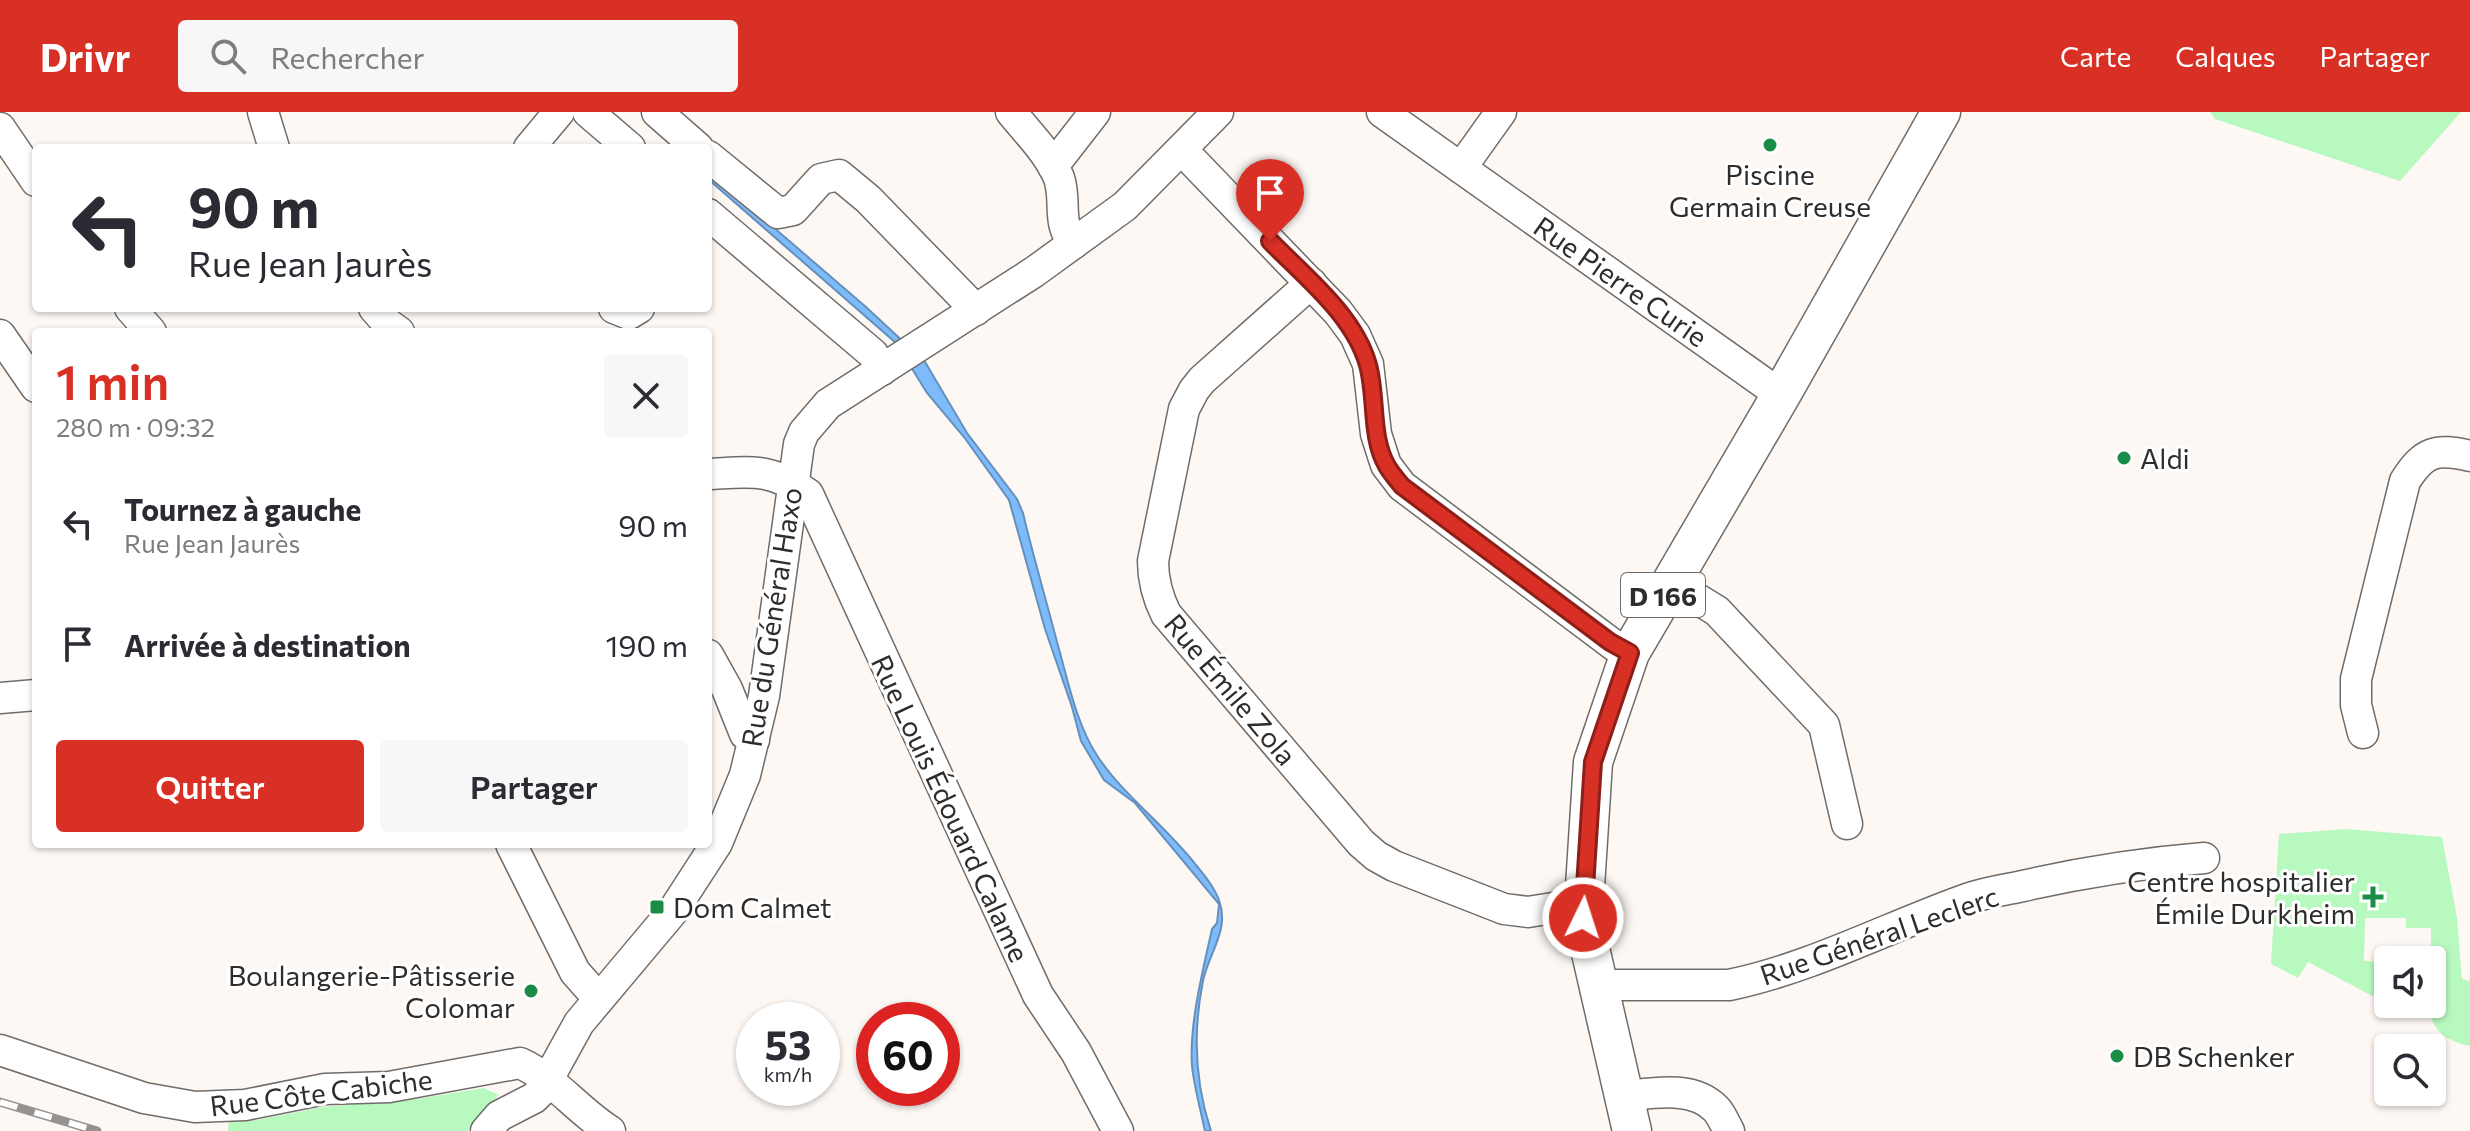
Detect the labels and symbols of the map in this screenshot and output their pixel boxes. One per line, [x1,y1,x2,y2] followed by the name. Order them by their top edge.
[1761,136,1779,154] marker: Piscine Germain Creuse
[1669,157,1871,223] place label: Piscine Germain Creuse
[1236,159,1304,241] pin
[1528,209,1714,353] street label: Rue Pierre Curie
[2140,441,2190,475] place label: Aldi
[2115,449,2133,467] marker: Aldi
[734,485,808,749] street label: Rue du Général Haxo
[1621,573,1705,617] road number: D 166
[1158,606,1304,772] street label: Rue Émile Zola
[865,649,1037,967] street label: Rue Louis Édouard Calame
[2127,864,2355,930] place label: Centre hospitalier Émile Durkheim
[1541,876,1625,960] position arrow
[1755,878,2003,992] street label: Rue Général Leclerc
[2362,886,2384,908] marker: Centre hospitalier Émile Durkheim
[673,890,832,924] place label: Dom Calmet
[648,898,666,916] marker: Dom Calmet
[228,958,515,1024] place label: Boulangerie-Pâtisserie Colomar
[522,982,540,1000] marker: Boulangerie-Pâtisserie Colomar
[856,1002,960,1106] speed limit sign: 60
[2133,1039,2295,1073] place label: DB Schenker
[2108,1047,2126,1065] marker: DB Schenker
[208,1061,434,1123] street label: Rue Côte Cabiche

